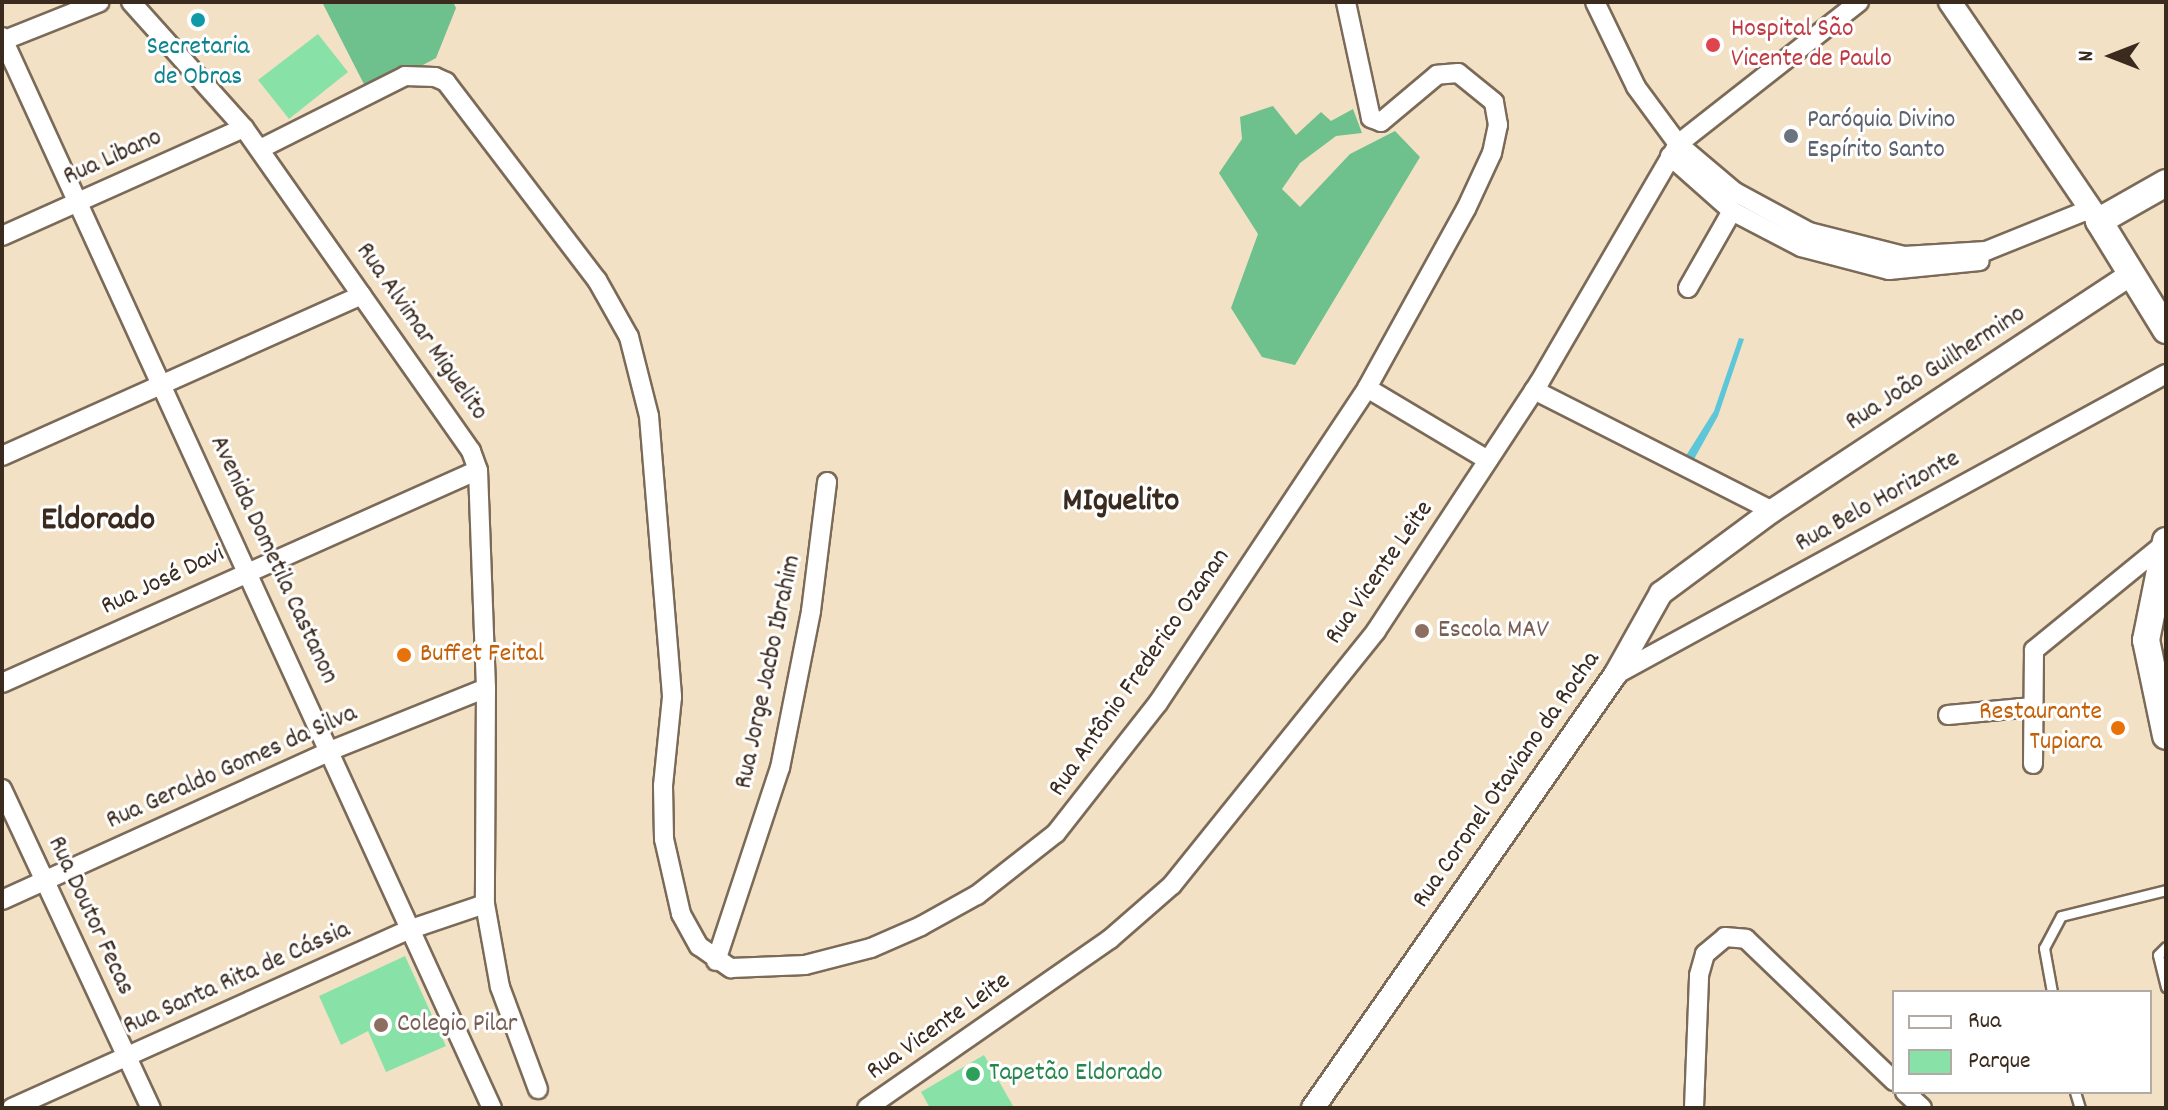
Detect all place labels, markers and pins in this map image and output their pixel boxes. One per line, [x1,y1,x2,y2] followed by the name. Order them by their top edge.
[189,11,207,29] marker: Secretaria de Obras
[1731,14,1892,76] place label: Hospital São Vicente de Paulo
[147,32,249,94] place label: Secretaria de Obras
[1702,34,1724,56] marker: Hospital São Vicente de Paulo
[1807,105,1955,166] place label: Paróquia Divino Espírito Santo
[1782,127,1800,145] marker: Paróquia Divino Espírito Santo
[1438,615,1549,647] place label: Escola MAV
[1413,622,1431,640] marker: Escola MAV
[420,639,544,671] place label: Buffet Feital
[395,646,413,664] marker: Buffet Feital
[1979,697,2102,758] place label: Restaurante Tupiara
[2109,719,2127,737] marker: Restaurante Tupiara
[397,1009,517,1041] place label: Colegio Pilar
[372,1016,390,1034] marker: Colegio Pilar
[989,1058,1162,1090] place label: Tapetão Eldorado
[964,1065,982,1083] marker: Tapetão Eldorado

